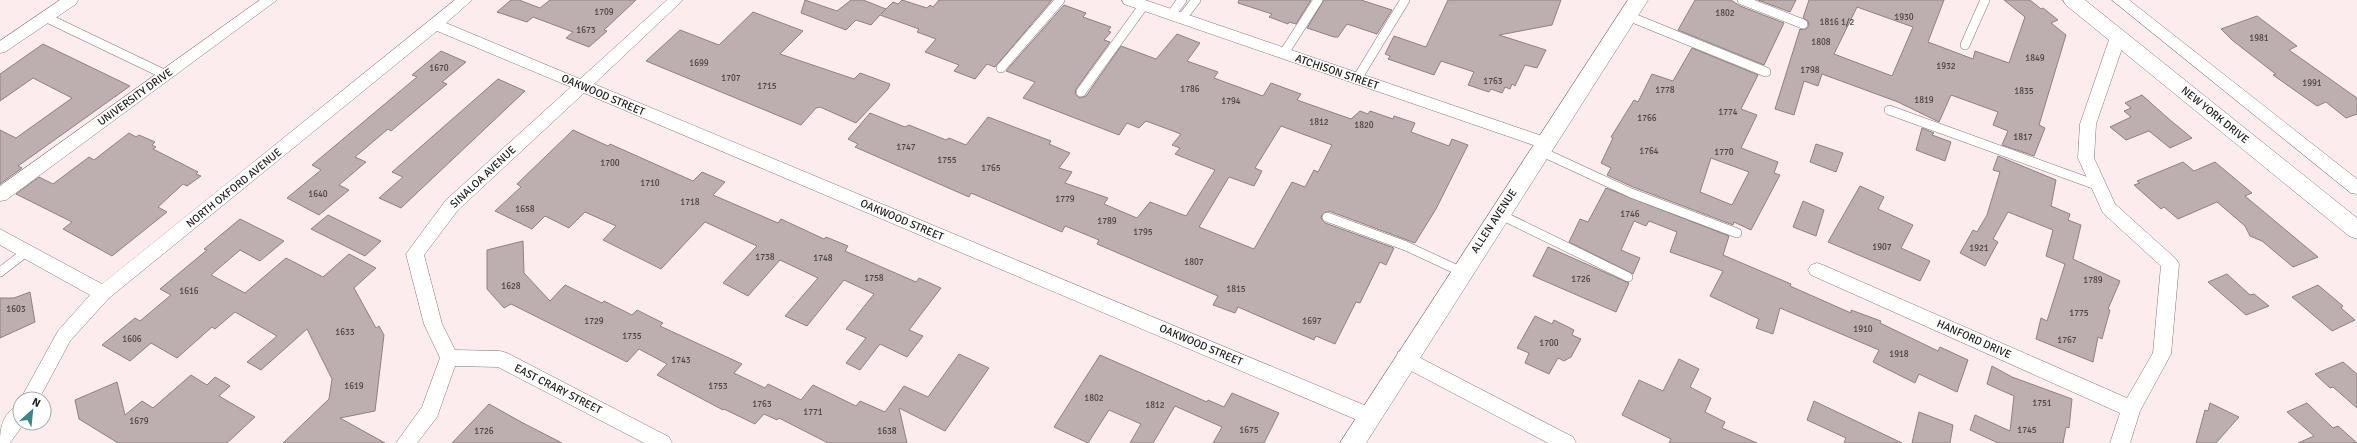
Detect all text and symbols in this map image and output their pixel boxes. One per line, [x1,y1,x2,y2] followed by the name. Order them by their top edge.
[594,7,614,18] house number: 1709
[1715,8,1735,19] house number: 1802
[1894,12,1914,23] house number: 1930
[1820,17,1855,28] house number: 1816 1/2
[576,25,596,36] house number: 1673
[2249,33,2269,44] house number: 1981
[1811,37,1831,48] house number: 1808
[1294,52,1381,93] street label: ATCHISON STREET
[2025,53,2045,64] house number: 1849
[689,58,709,69] house number: 1699
[1936,61,1956,72] house number: 1932
[429,63,449,74] house number: 1670
[95,65,175,129] street label: UNIVERSITY DRIVE
[1800,65,1820,76] house number: 1798
[559,72,647,119] street label: OAKWOOD STREET
[721,73,741,84] house number: 1707
[1483,76,1503,87] house number: 1763
[2302,78,2322,89] house number: 1991
[757,81,777,92] house number: 1715
[1180,84,1200,95] house number: 1786
[2179,84,2251,146] street label: NEW YORK DRIVE
[1655,85,1675,96] house number: 1778
[2014,86,2034,97] house number: 1835
[1914,95,1934,106] house number: 1819
[1221,96,1241,107] house number: 1794
[1718,107,1738,118] house number: 1774
[1637,113,1657,124] house number: 1766
[1309,117,1329,128] house number: 1812
[1354,120,1374,131] house number: 1820
[2013,132,2033,143] house number: 1817
[896,142,916,153] house number: 1747
[447,143,519,211] street label: SINALOA AVENUE
[184,146,284,230] street label: NORTH OXFORD AVENUE
[1639,146,1659,157] house number: 1764
[1714,147,1734,158] house number: 1770
[937,155,957,166] house number: 1755
[600,158,620,169] house number: 1700
[981,163,1001,174] house number: 1765
[640,178,660,189] house number: 1710
[1468,186,1520,256] street label: ALLEN AVENUE
[308,189,328,200] house number: 1640
[1055,194,1075,205] house number: 1779
[680,197,700,208] house number: 1718
[858,197,946,244] street label: OAKWOOD STREET
[515,204,535,215] house number: 1658
[1620,209,1640,220] house number: 1746
[1097,216,1117,227] house number: 1789
[1133,227,1153,238] house number: 1795
[1872,242,1892,253] house number: 1907
[1969,243,1989,254] house number: 1921
[755,252,775,263] house number: 1738
[813,253,833,264] house number: 1748
[1184,257,1204,268] house number: 1807
[864,273,884,284] house number: 1758
[1571,274,1591,285] house number: 1726
[2083,275,2103,286] house number: 1789
[501,281,521,292] house number: 1628
[1226,284,1246,295] house number: 1815
[179,286,199,297] house number: 1616
[6,304,26,315] house number: 1603
[2069,308,2089,319] house number: 1775
[584,316,604,327] house number: 1729
[1302,316,1322,327] house number: 1697
[1935,317,2013,361] street label: HANFORD DRIVE
[1157,322,1245,369] street label: OAKWOOD STREET
[1853,324,1873,335] house number: 1910
[335,327,355,338] house number: 1633
[622,331,642,342] house number: 1735
[122,334,142,345] house number: 1606
[2057,335,2077,346] house number: 1767
[1539,338,1559,349] house number: 1700
[1889,349,1909,360] house number: 1918
[671,355,691,366] house number: 1743
[512,361,604,417] street label: EAST CRARY STREET
[344,381,364,392] house number: 1619
[708,381,728,392] house number: 1753
[12,391,52,431] north arrow
[1084,393,1104,404] house number: 1802
[30,395,43,410] text: N
[2032,398,2052,409] house number: 1751
[752,399,772,410] house number: 1763
[1145,400,1165,411] house number: 1812
[803,407,823,418] house number: 1771
[129,416,149,427] house number: 1679
[1239,425,1259,436] house number: 1675
[2017,425,2037,436] house number: 1745
[474,426,494,437] house number: 1726
[877,426,897,437] house number: 1638

